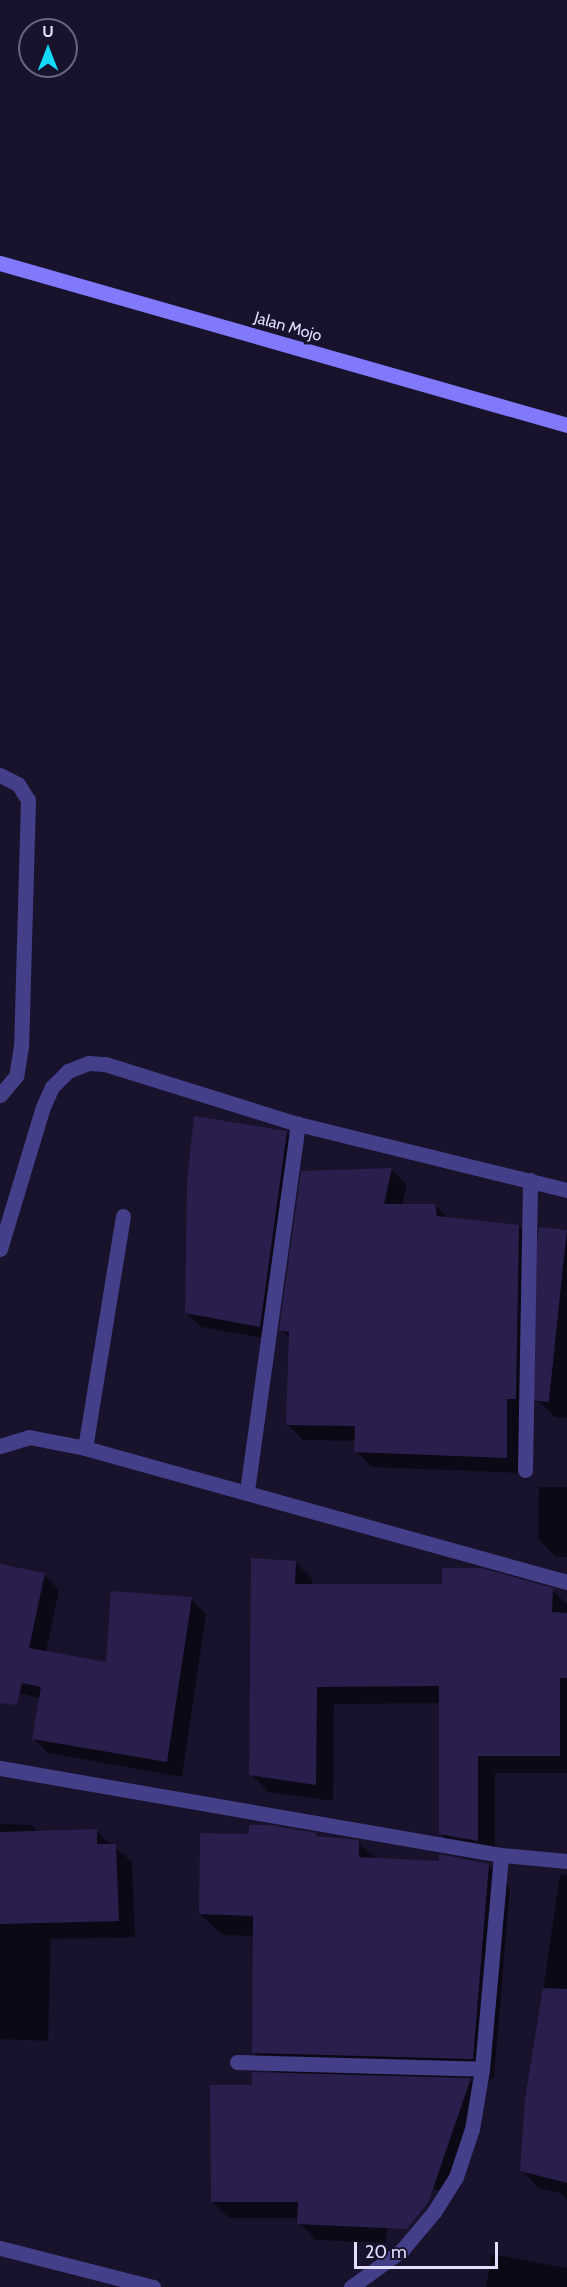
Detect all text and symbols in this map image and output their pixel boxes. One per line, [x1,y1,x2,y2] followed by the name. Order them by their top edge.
[18,18,78,78] north arrow
[42,22,54,41] text: U
[252,308,324,346] street label: Jalan Mojo
[357,2230,501,2268] scale bar
[365,2241,407,2263] text: 20 m

